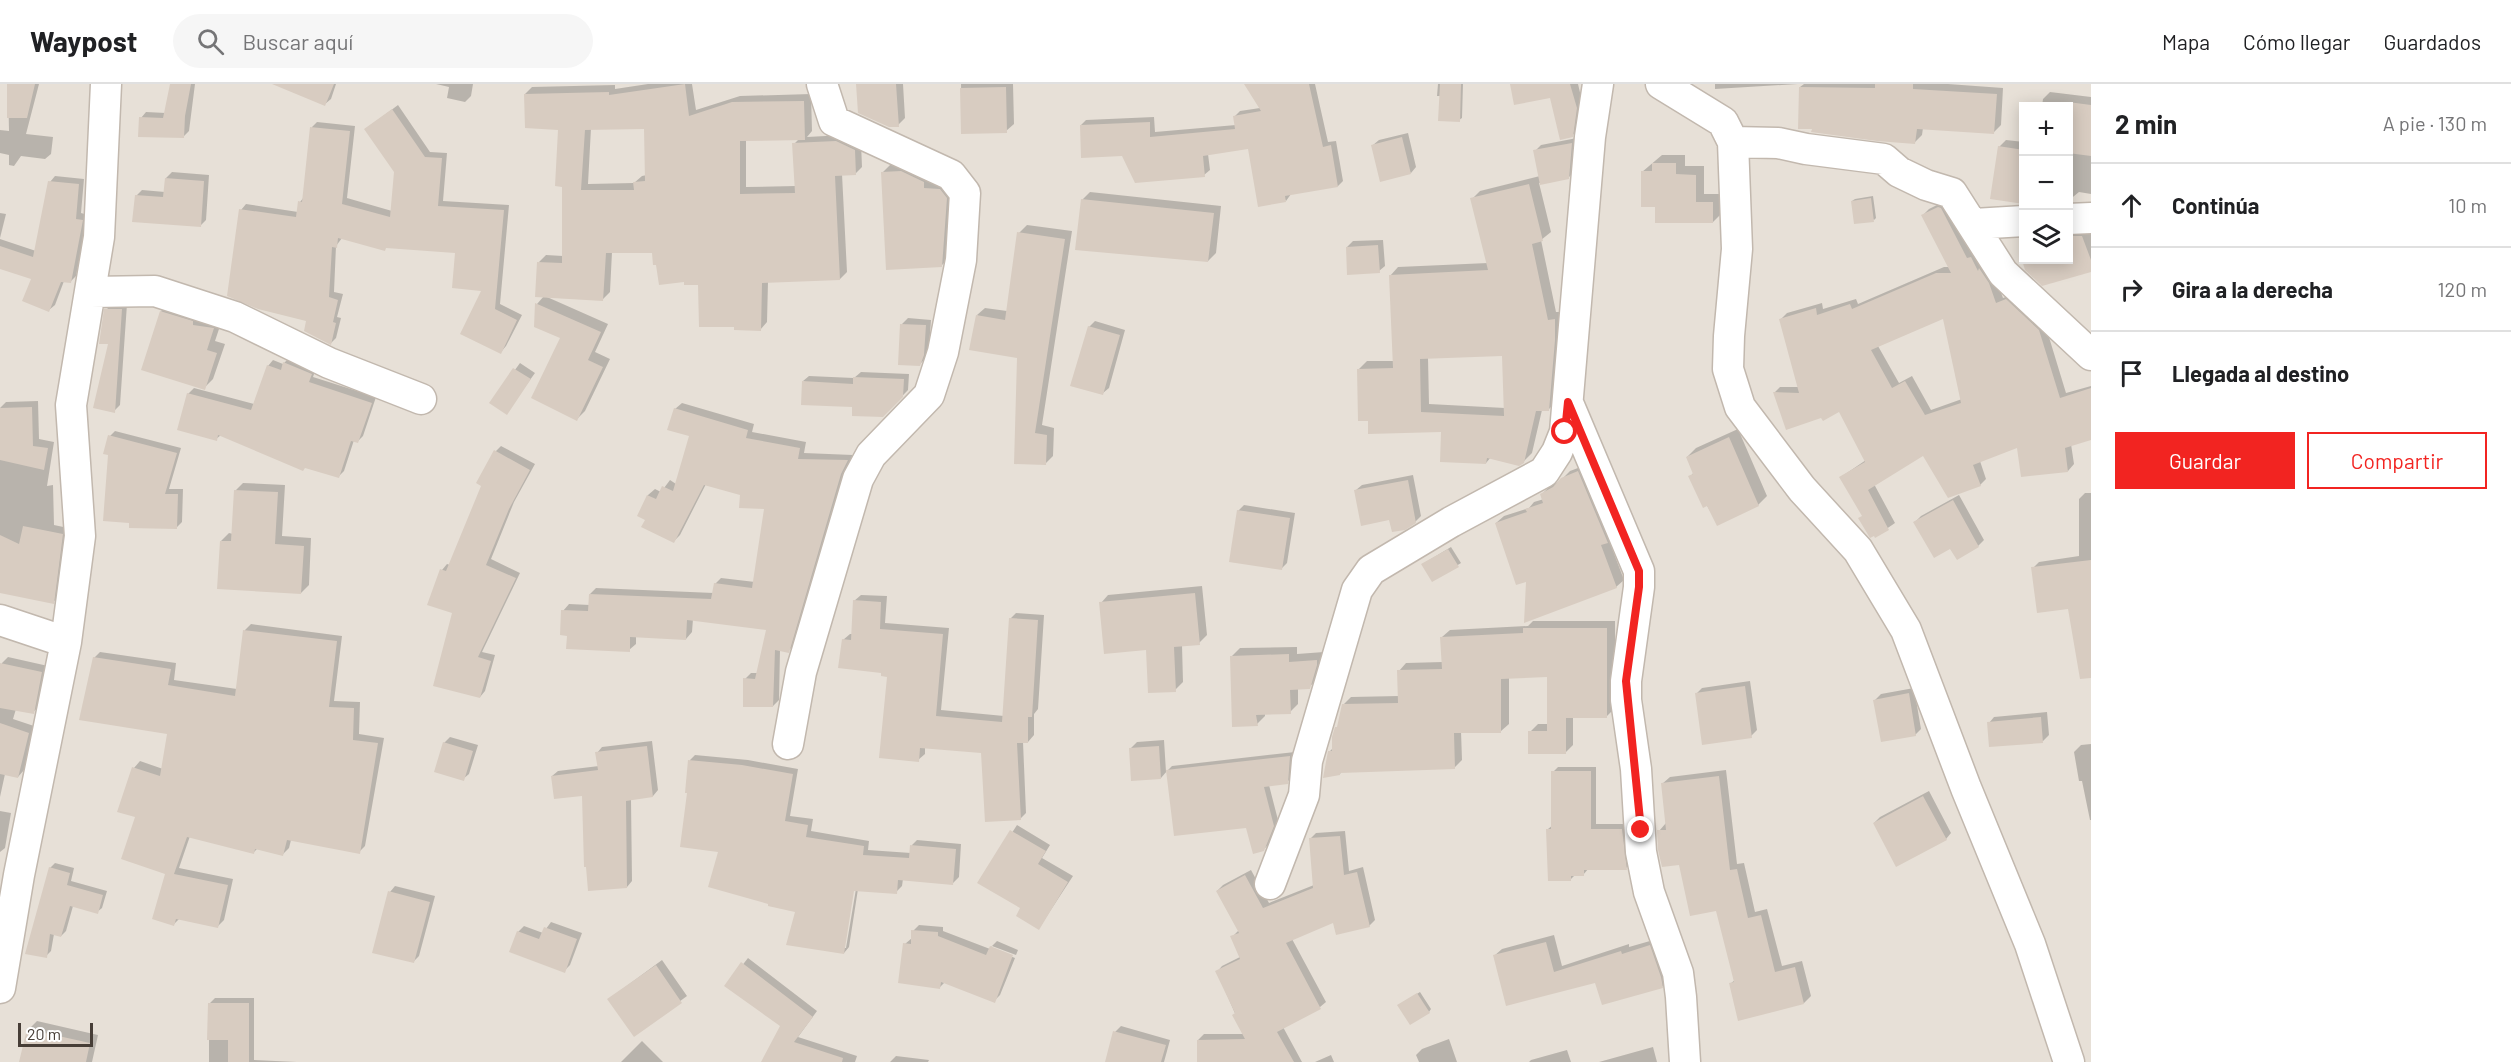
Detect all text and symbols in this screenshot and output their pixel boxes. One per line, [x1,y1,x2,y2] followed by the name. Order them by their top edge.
[173,14,593,68] search box
[30,24,137,58] text: Waypost
[194,25,227,58] icon: search
[242,28,353,54] text: Buscar aquí
[2162,29,2210,54] text: Mapa
[2243,29,2350,54] text: Cómo llegar
[2383,29,2481,54] text: Guardados
[2019,102,2073,264] map controls
[2019,102,2073,156] button: +
[2115,108,2177,139] text: 2 min
[2383,111,2487,135] text: A pie · 130 m
[2019,156,2073,210] button: −
[2115,189,2148,222] icon: ahead
[2172,192,2259,218] text: Continúa
[2448,193,2487,217] text: 10 m
[2019,210,2073,264] button: layers
[2115,273,2148,306] icon: right
[2172,276,2333,302] text: Gira a la derecha
[2437,277,2487,301] text: 120 m
[2115,357,2148,390] icon: arrive
[2172,360,2349,386] text: Llegada al destino
[1551,418,1577,444] route start
[2115,432,2295,489] button: Guardar
[2307,432,2487,489] button: Compartir
[1627,816,1653,842] route end
[18,1020,93,1048] scale bar
[27,1024,61,1043] text: 20 m

